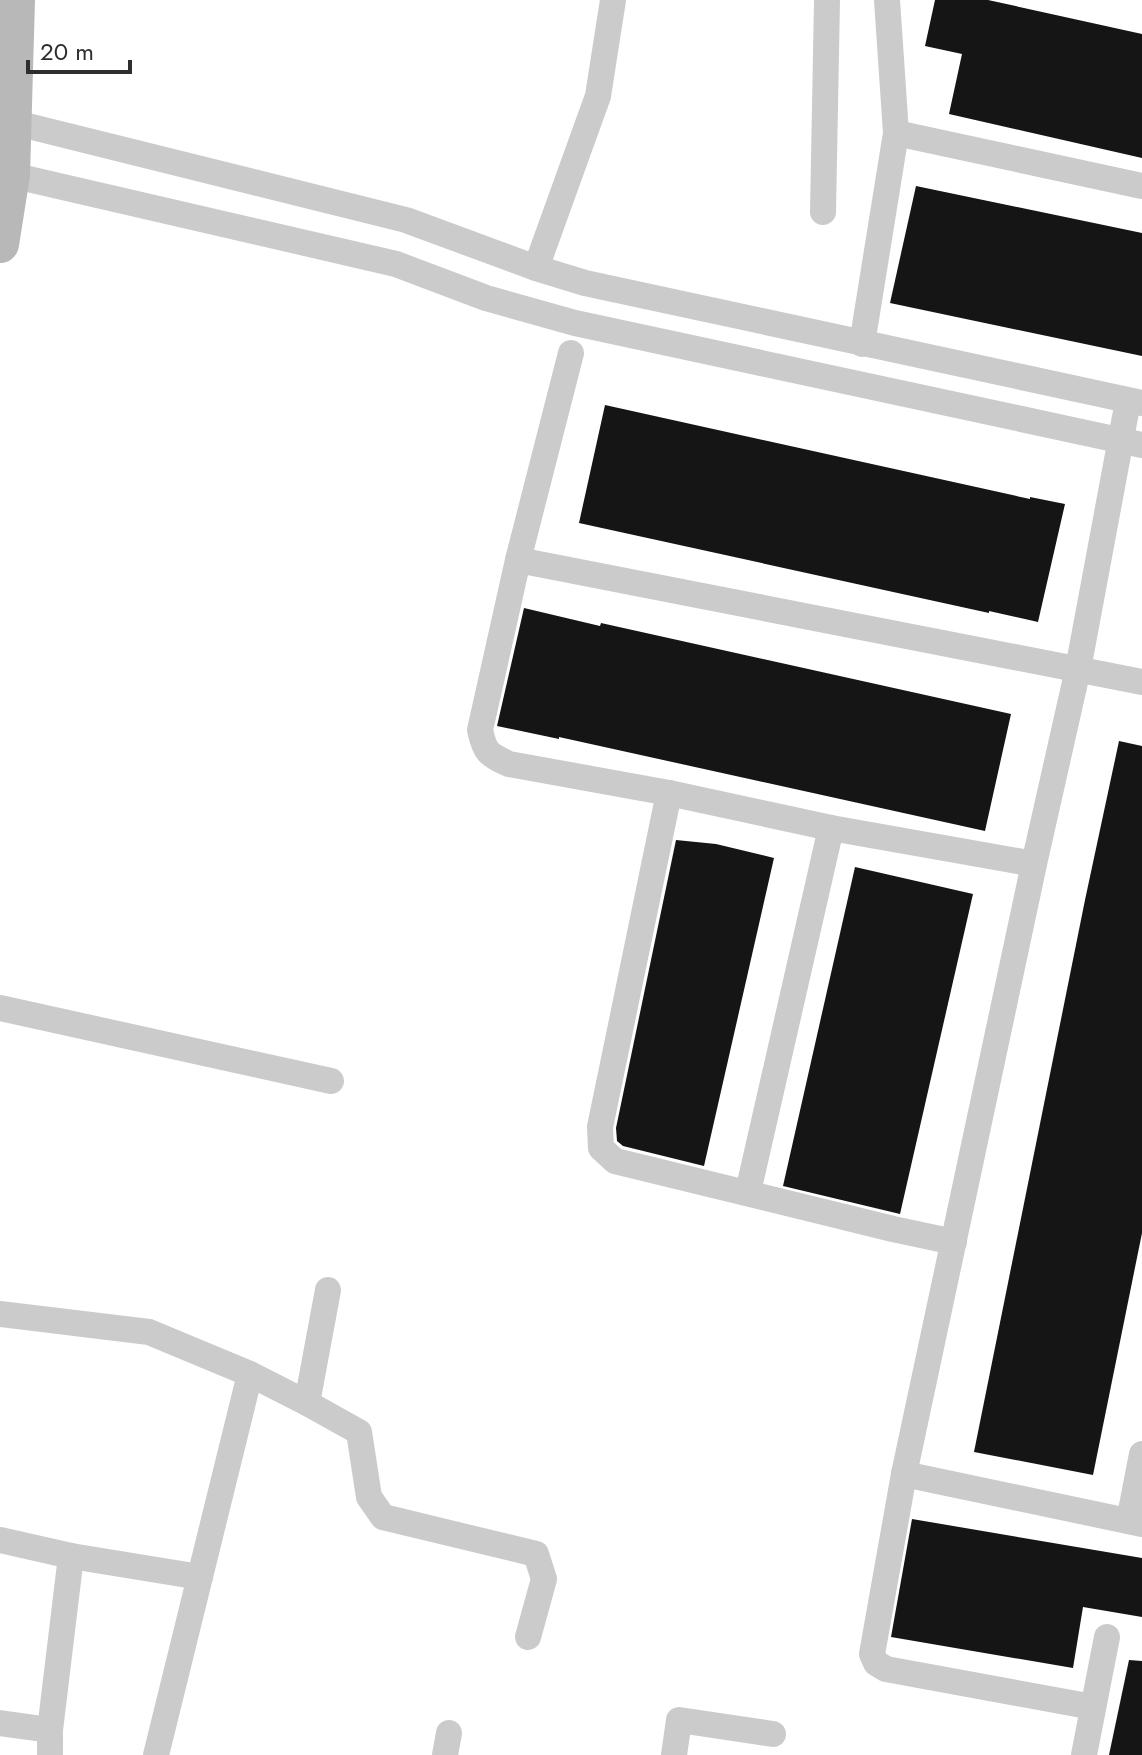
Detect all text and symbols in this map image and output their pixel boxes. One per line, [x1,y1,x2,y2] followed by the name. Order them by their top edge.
[28,24,130,74] scale bar
[40,34,94,69] text: 20 m

